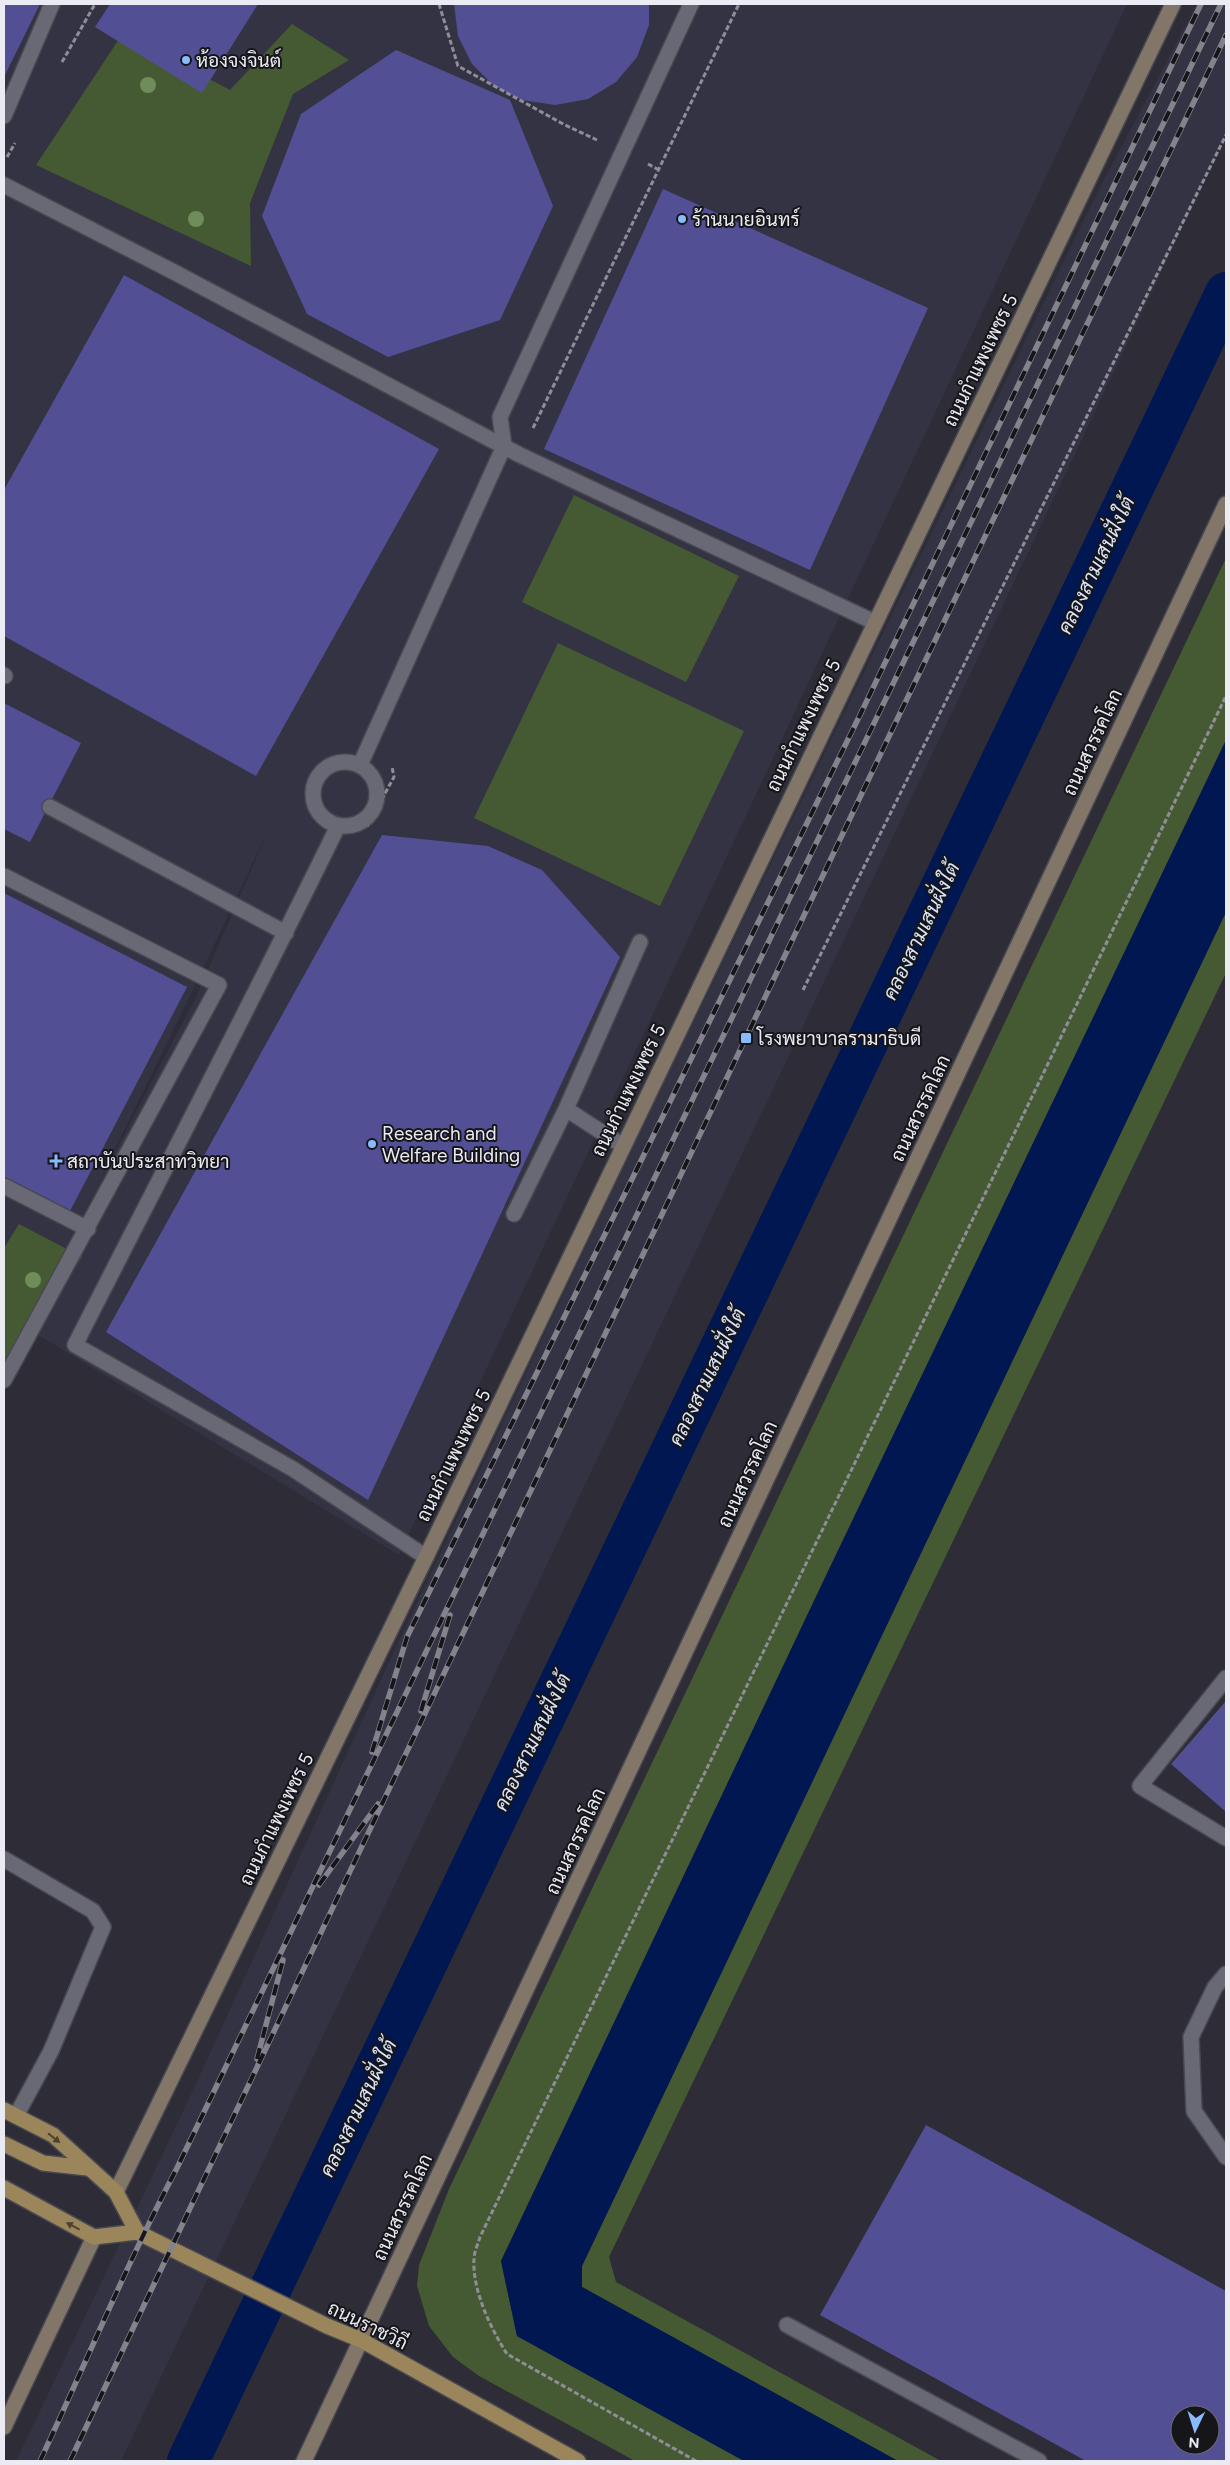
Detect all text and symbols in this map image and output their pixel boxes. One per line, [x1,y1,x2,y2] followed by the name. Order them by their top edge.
[196,48,281,72] place label: ห้องจงจินต์
[180,54,192,66] marker: ห้องจงจินต์
[692,207,800,231] place label: ร้านนายอินทร์
[676,213,688,225] marker: ร้านนายอินทร์
[938,290,1023,430] street label: ถนนกำแพงเพชร 5
[1048,487,1141,638] water label: คลองสามเสนฝั่งใต้
[761,655,846,795] street label: ถนนกำแพงเพชร 5
[1057,685,1127,799] street label: ถนนสวรรคโลก
[873,853,966,1004] water label: คลองสามเสนฝั่งใต้
[586,1020,671,1160] street label: ถนนกำแพงเพชร 5
[756,1026,921,1050] place label: โรงพยาบาลรามาธิบดี
[739,1031,753,1045] marker: โรงพยาบาลรามาธิบดี
[885,1051,955,1165] street label: ถนนสวรรคโลก
[382,1122,520,1167] place label: Research and Welfare Building
[366,1138,378,1150] marker: Research and Welfare Building
[67,1150,229,1173] place label: สถาบันประสาทวิทยา
[49,1154,63,1168] marker: สถาบันประสาทวิทยา
[659,1299,752,1450] water label: คลองสามเสนฝั่งใต้
[411,1385,496,1525] street label: ถนนกำแพงเพชร 5
[712,1417,782,1531] street label: ถนนสวรรคโลก
[484,1664,577,1815] water label: คลองสามเสนฝั่งใต้
[234,1749,319,1889] street label: ถนนกำแพงเพชร 5
[540,1784,610,1898] street label: ถนนสวรรคโลก
[310,2030,403,2181] water label: คลองสามเสนฝั่งใต้
[47,2133,61,2143] one-way arrow
[367,2150,437,2264] street label: ถนนสวรรคโลก
[66,2222,81,2230] one-way arrow
[324,2295,412,2355] street label: ถนนราชวิถี
[1170,2405,1220,2455] north arrow
[1188,2434,1200,2451] text: N

